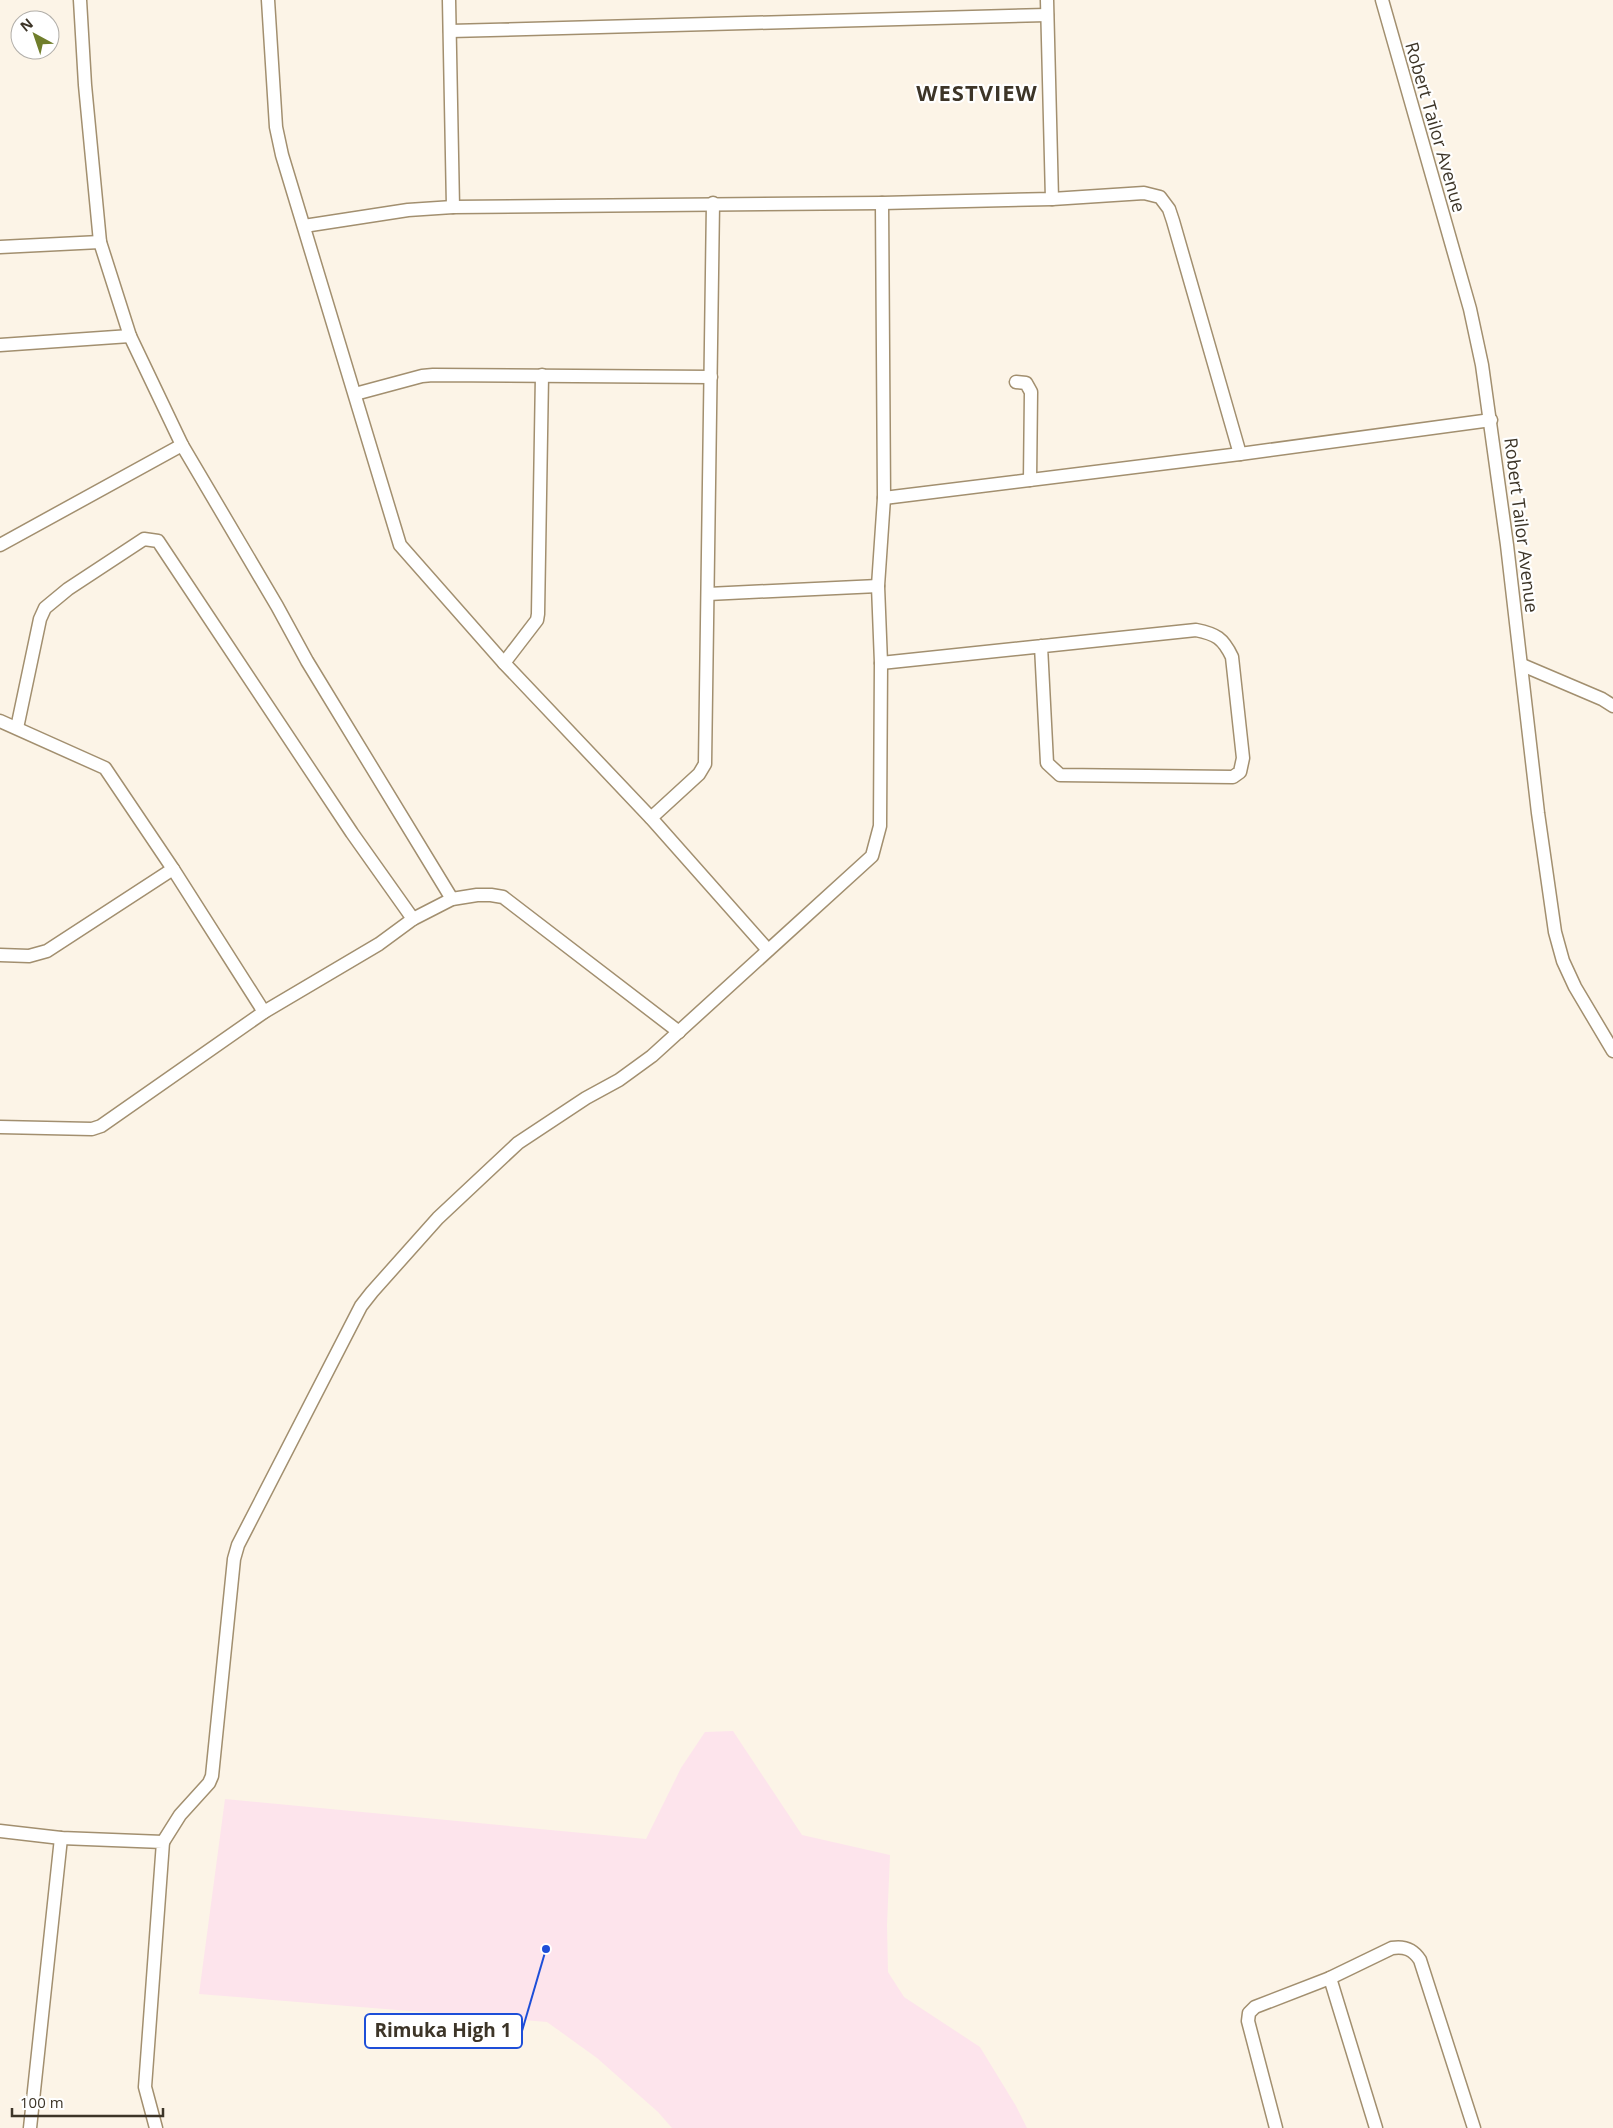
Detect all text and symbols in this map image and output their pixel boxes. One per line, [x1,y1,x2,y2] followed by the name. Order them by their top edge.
[10,10,60,60] north arrow
[16,14,37,36] text: N
[1400,39,1472,215] street label: Robert Tailor Avenue
[916,77,1038,107] district label: WESTVIEW
[1499,436,1545,614] street label: Robert Tailor Avenue
[365,2014,522,2048] callout: Rimuka High 1
[374,2017,512,2043] text: Rimuka High 1
[12,2086,164,2118] scale bar
[20,2092,64,2112] text: 100 m

